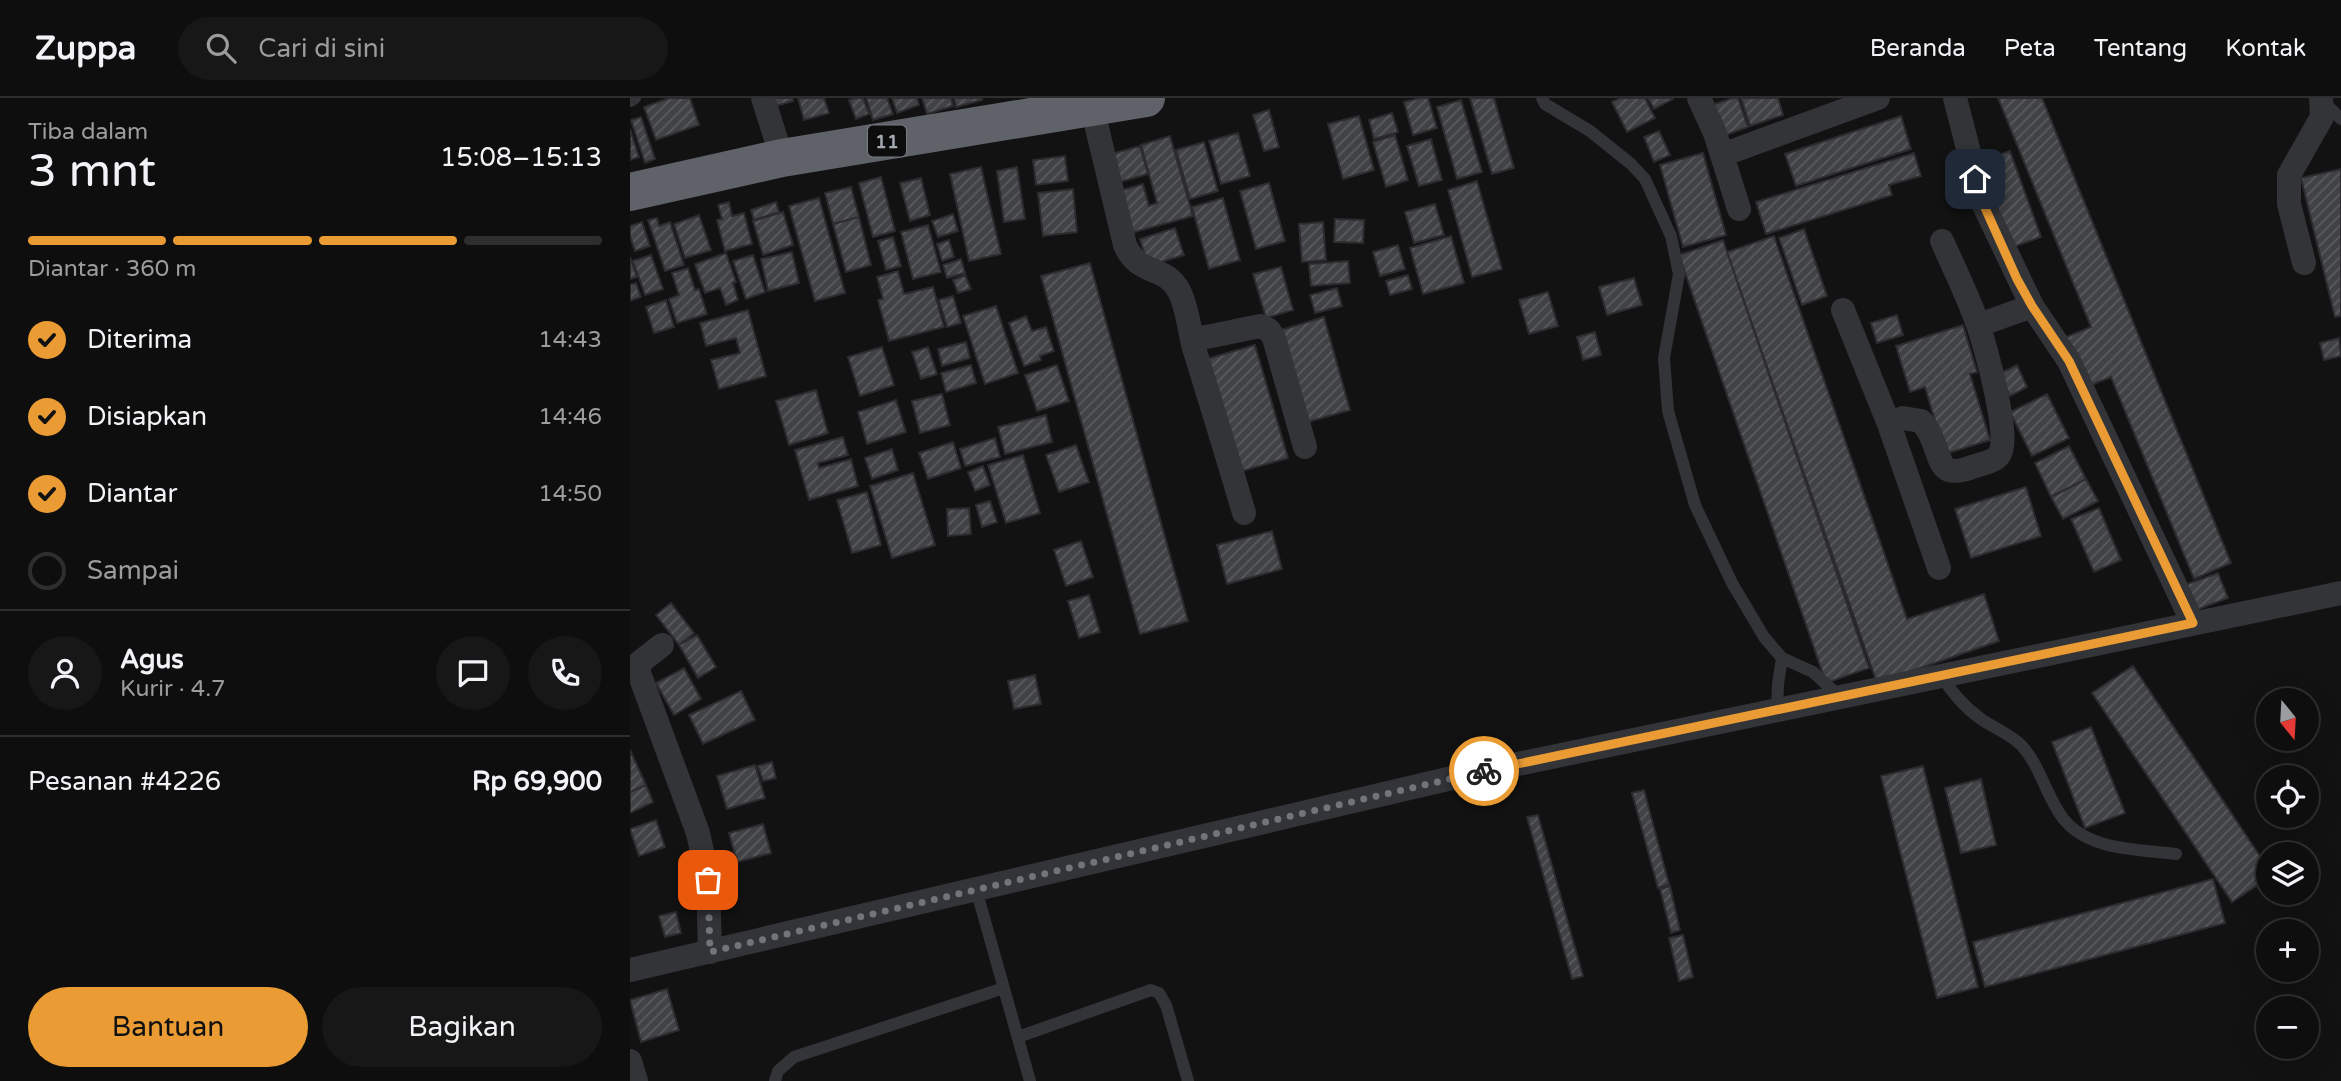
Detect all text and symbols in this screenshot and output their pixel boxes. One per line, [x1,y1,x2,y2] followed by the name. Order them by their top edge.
[178,17,668,80] search box
[35,29,136,68] text: Zuppa
[202,29,240,67] icon: search
[258,33,385,64] text: Cari di sini
[1870,34,1966,63] text: Beranda
[2004,34,2056,63] text: Peta
[2094,34,2187,63] text: Tentang
[2225,34,2306,63] text: Kontak
[28,118,148,146] text: Tiba dalam
[868,126,906,156] road number: 11
[440,142,602,173] text: 15:08–15:13
[28,144,156,199] text: 3 mnt
[1945,149,2005,209] pin
[1956,160,1994,198] icon: home
[28,255,196,283] text: Diantar · 360 m
[28,321,66,359] icon: check
[87,324,192,355] text: Diterima
[538,326,602,354] text: 14:43
[28,398,66,436] icon: check
[87,401,207,432] text: Disiapkan
[538,403,602,431] text: 14:46
[28,475,66,513] icon: check
[87,478,177,509] text: Diantar
[538,480,602,508] text: 14:50
[87,555,179,586] text: Sampai
[28,636,102,710] button: person
[436,636,510,710] button: chat
[528,636,602,710] button: phone
[120,644,184,675] text: Agus
[120,675,225,703] text: Kurir · 4.7
[2256,688,2319,751] north arrow
[2256,688,2319,1059] map controls
[1449,736,1519,806] courier
[1465,752,1503,790] icon: bike
[2256,765,2319,828] button: locate
[28,766,221,797] text: Pesanan #4226
[472,766,602,797] text: Rp 69,900
[2256,842,2319,905] button: layers
[678,850,738,910] pin
[689,861,727,899] icon: bag
[2256,919,2319,982] button: +
[28,987,308,1067] button: Bantuan
[322,987,602,1067] button: Bagikan
[2256,996,2319,1059] button: −

